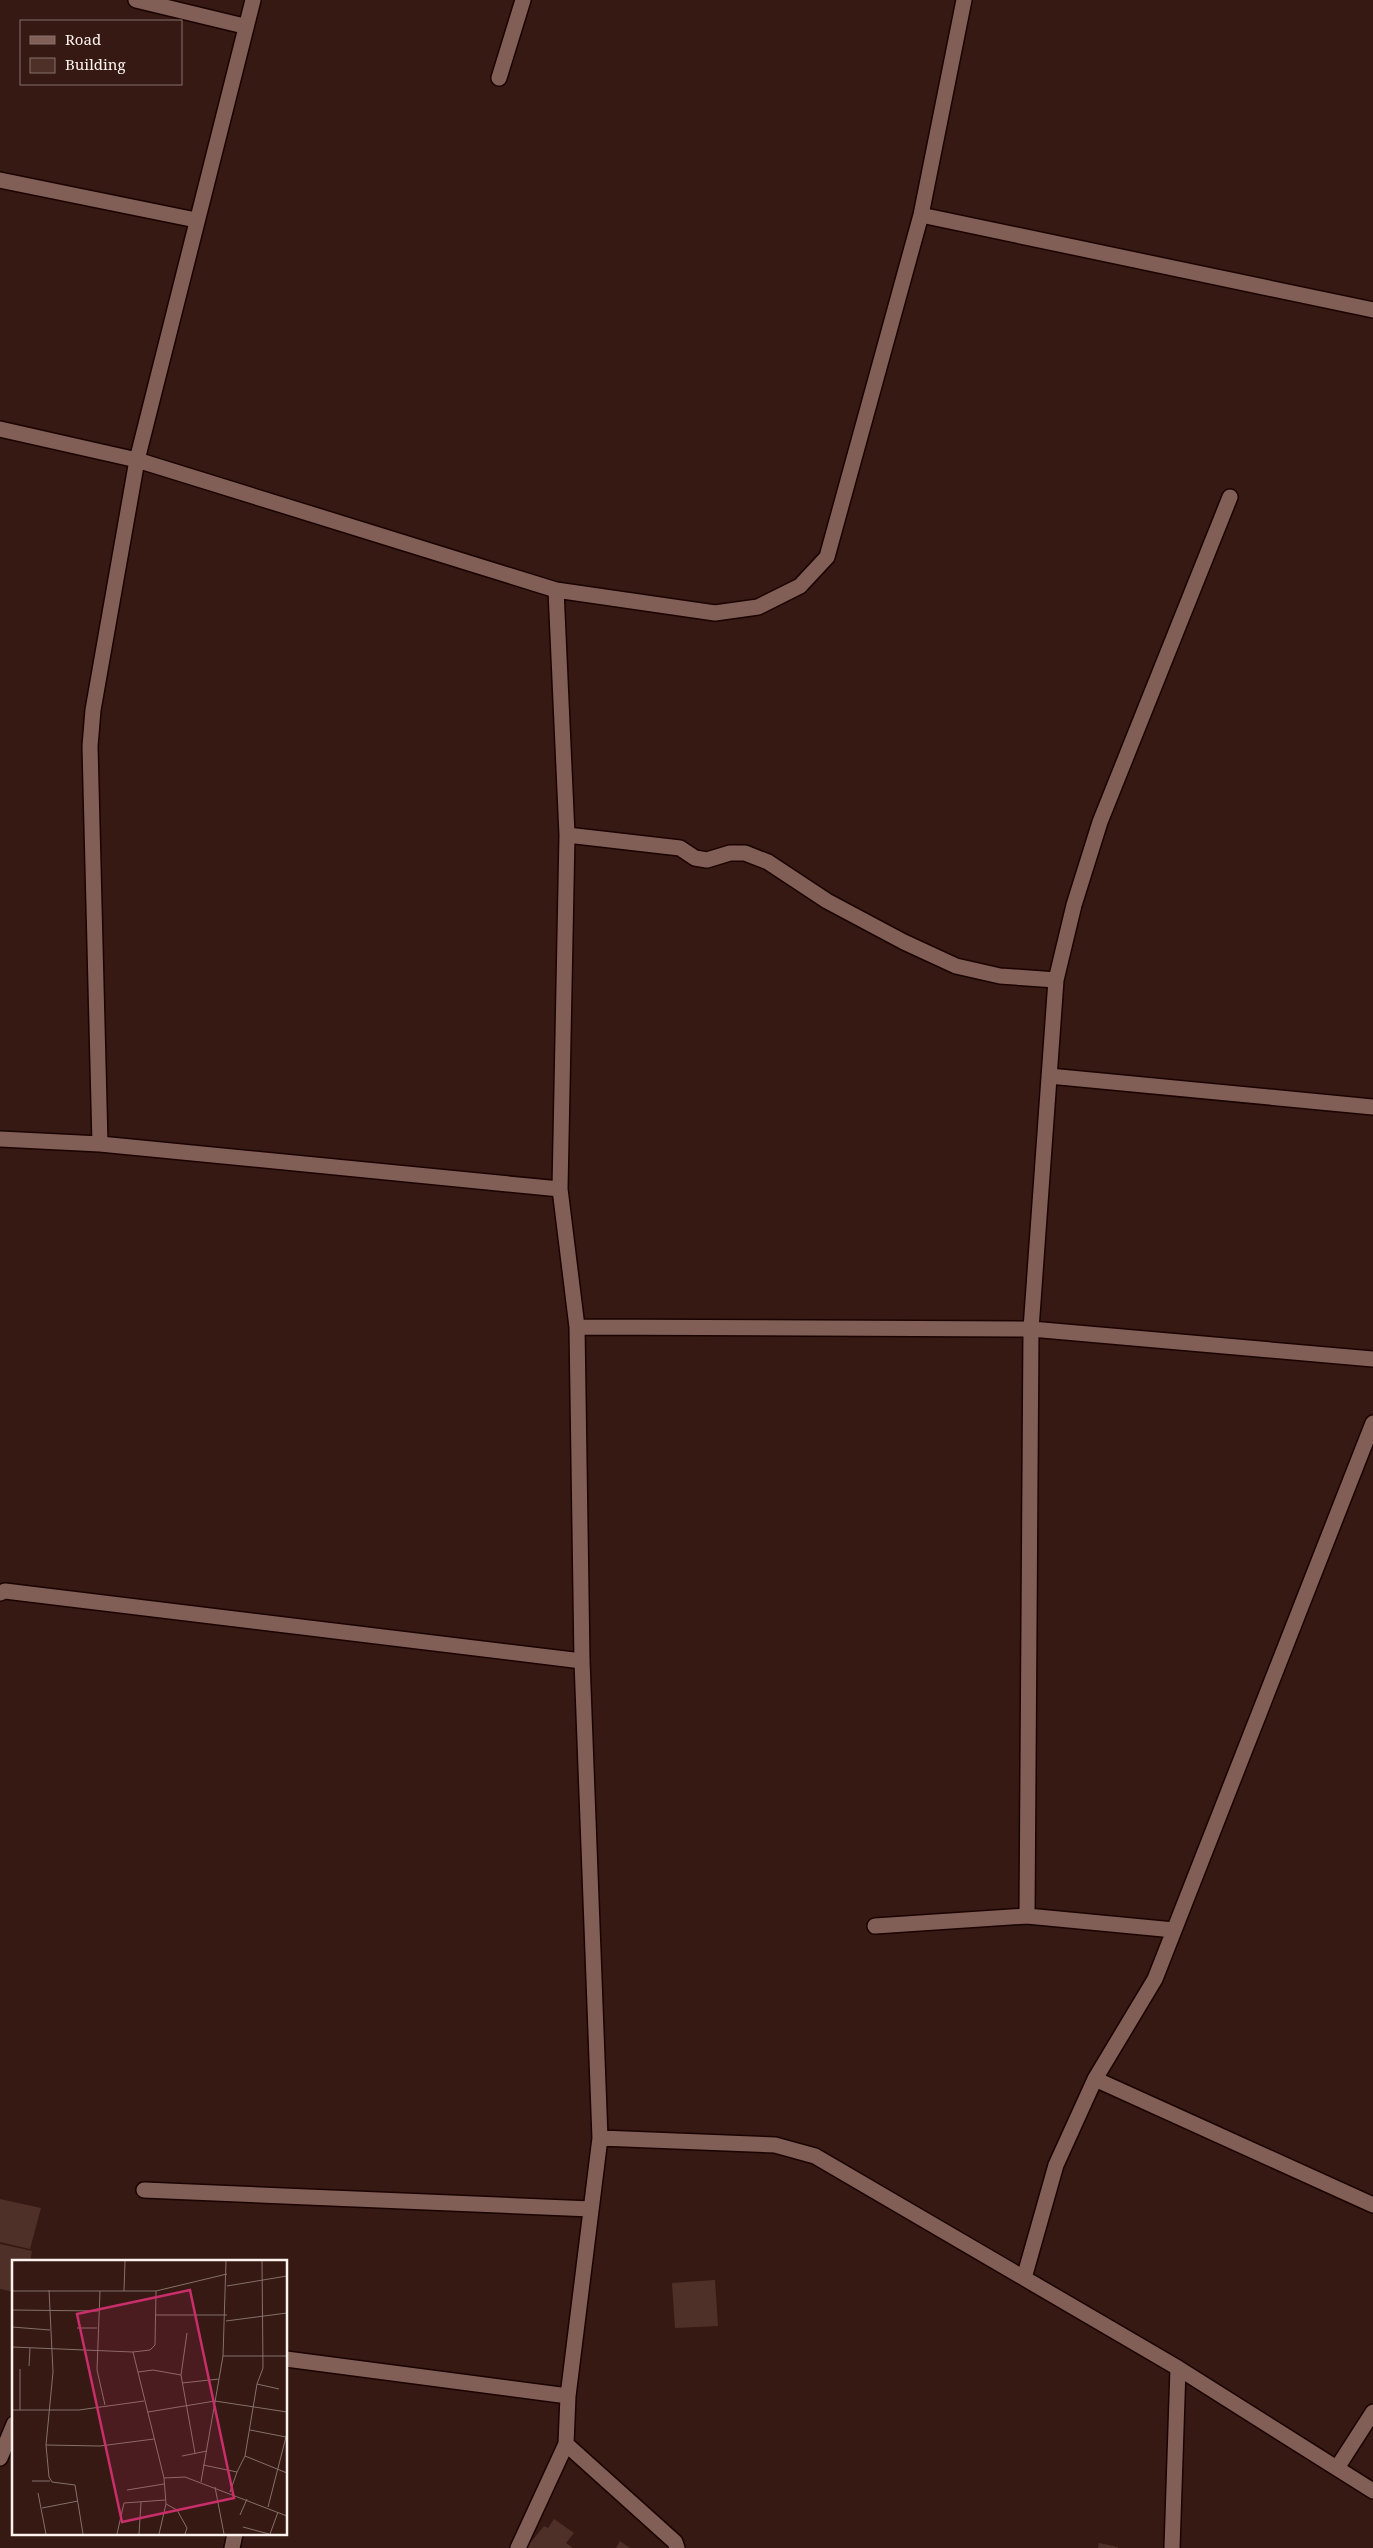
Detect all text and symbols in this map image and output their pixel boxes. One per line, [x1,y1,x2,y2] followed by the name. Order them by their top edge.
[20,20,182,85] legend
[65,29,101,49] text: Road
[65,54,126,74] text: Building
[12,2260,288,2536] inset map

